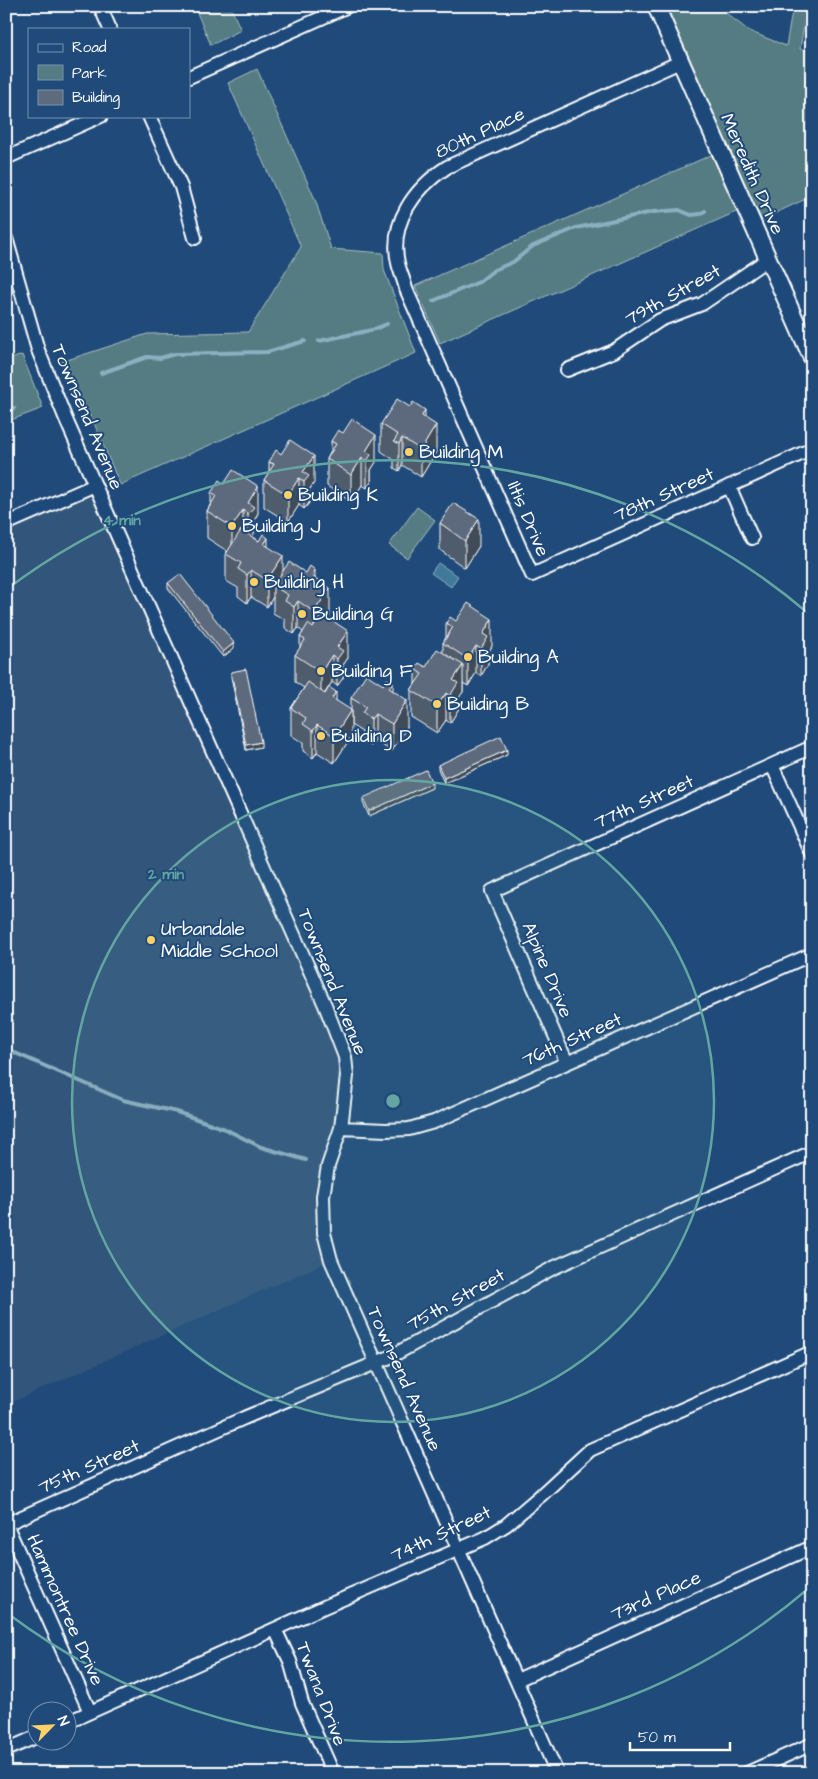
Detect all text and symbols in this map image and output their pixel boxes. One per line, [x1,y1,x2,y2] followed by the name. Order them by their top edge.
[28,28,190,118] legend
[72,37,107,58] text: Road
[72,63,107,84] text: Park
[72,87,120,109] text: Building
[431,100,529,166] street label: 80th Place
[713,109,791,239] street label: Meredith Drive
[620,257,726,332] street label: 79th Street
[44,340,130,494] street label: Townsend Avenue
[419,439,504,467] place label: Building M
[403,446,415,458] marker: Building M
[609,461,719,529] street label: 78th Street
[500,477,556,561] street label: Iltis Drive
[298,482,379,510] place label: Building K
[282,489,294,501] marker: Building K
[103,510,141,531] text: 4 min
[242,513,321,541] place label: Building J
[226,520,238,532] marker: Building J
[264,569,344,597] place label: Building H
[248,576,260,588] marker: Building H
[312,601,394,629] place label: Building G
[296,608,308,620] marker: Building G
[478,644,559,672] place label: Building A
[462,651,474,663] marker: Building A
[331,658,413,686] place label: Building F
[315,665,327,677] marker: Building F
[447,691,530,719] place label: Building B
[431,698,443,710] marker: Building B
[331,723,412,751] place label: Building D
[315,730,327,742] marker: Building D
[590,768,699,836] street label: 77th Street
[147,864,185,885] text: 2 min
[290,905,374,1059] street label: Townsend Avenue
[161,916,278,965] place label: Urbandale Middle School
[515,918,579,1022] street label: Alpine Drive
[145,934,157,946] marker: Urbandale Middle School
[518,1006,627,1074] street label: 76th Street
[384,1092,402,1110] centre of rings
[402,1262,510,1338] street label: 75th Street
[360,1302,448,1456] street label: Townsend Avenue
[34,1432,144,1501] street label: 75th Street
[386,1499,496,1569] street label: 74th Street
[20,1530,110,1690] street label: Hammontree Drive
[607,1564,705,1628] street label: 73rd Place
[289,1638,353,1750] street label: Twana Drive
[28,1702,78,1752] north arrow
[52,1713,74,1729] text: N
[630,1719,730,1751] scale bar
[638,1727,676,1748] text: 50 m

